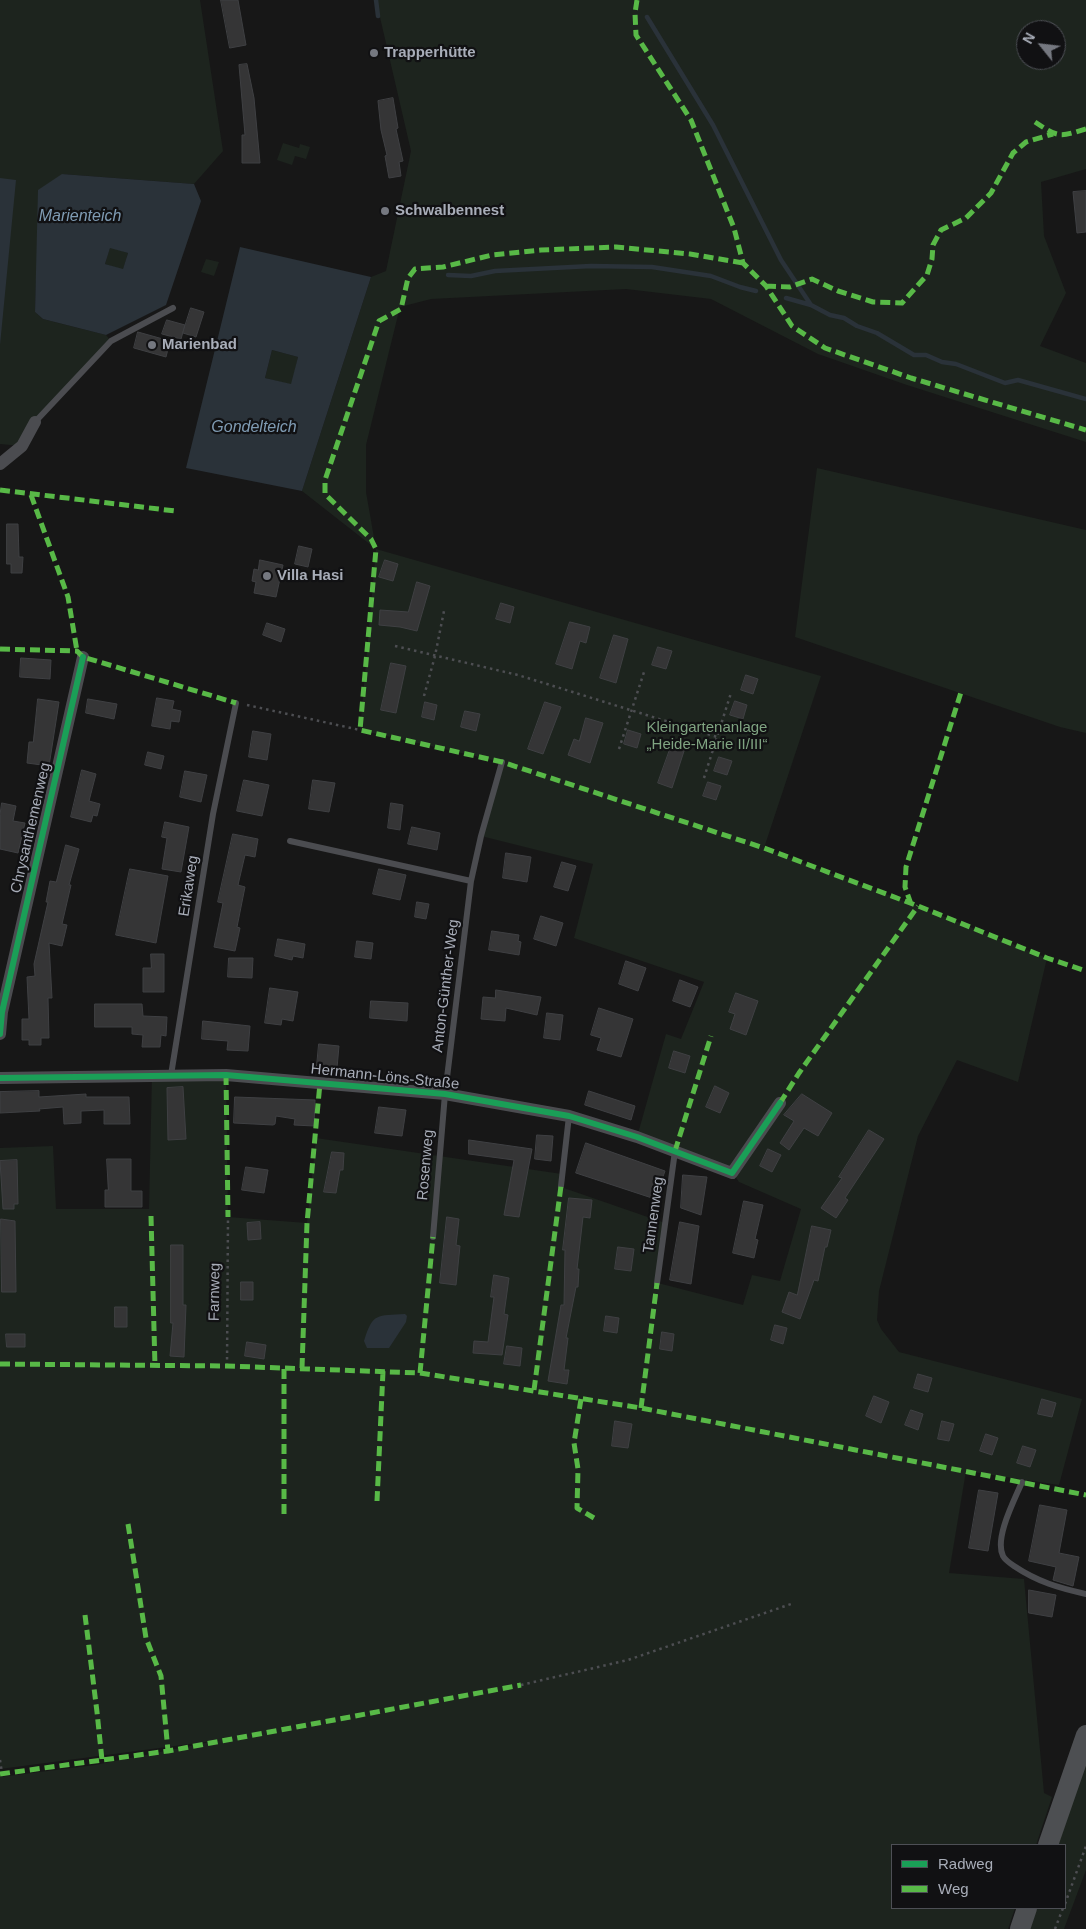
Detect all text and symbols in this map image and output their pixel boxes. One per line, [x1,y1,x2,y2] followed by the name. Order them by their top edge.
[1016,20,1066,70] north arrow
[1019,30,1038,47] text: N
[384,44,476,62] place label: Trapperhütte
[368,47,380,59] marker: Trapperhütte
[395,202,504,220] place label: Schwalbennest
[379,205,391,217] marker: Schwalbennest
[39,207,121,227] water label: Marienteich
[162,336,237,354] place label: Marienbad
[146,339,158,351] marker: Marienbad
[211,418,297,438] water label: Gondelteich
[277,567,343,585] place label: Villa Hasi
[261,570,273,582] marker: Villa Hasi
[647,719,767,754] park label: Kleingartenanlage „Heide-Marie II/III“
[7,761,55,895] street label: Chrysanthemenweg
[175,854,203,918] street label: Erikaweg
[429,918,463,1054] street label: Anton-Günther-Weg
[310,1060,460,1094] street label: Hermann-Löns-Straße
[414,1129,438,1201] street label: Rosenweg
[640,1176,668,1254] street label: Tannenweg
[205,1263,225,1321] street label: Farnweg
[891,1844,1066,1909] legend
[938,1855,993,1872] text: Radweg
[938,1880,969,1897] text: Weg

